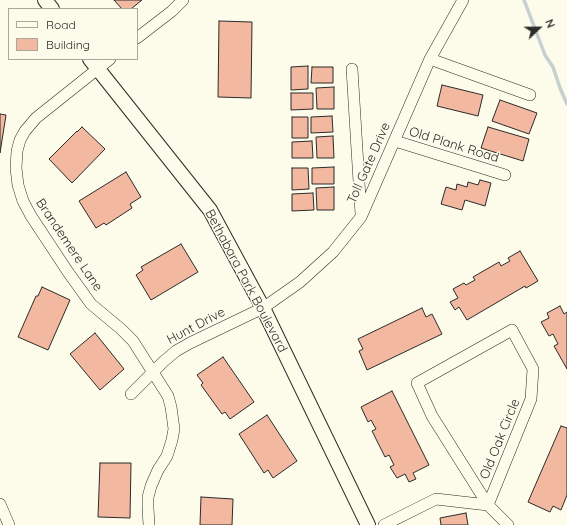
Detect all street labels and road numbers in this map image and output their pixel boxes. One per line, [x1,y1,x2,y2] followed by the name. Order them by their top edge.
[344,120,394,206] street label: Toll Gate Drive
[407,124,501,166] street label: Old Plank Road
[32,196,106,294] street label: Brandemere Lane
[202,207,290,355] street label: Bethabara Park Boulevard
[164,304,228,348] street label: Hunt Drive
[477,396,523,482] street label: Old Oak Circle

